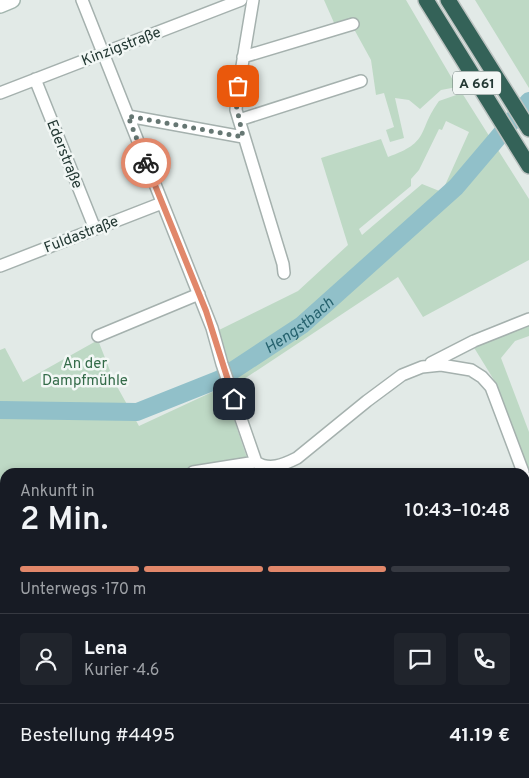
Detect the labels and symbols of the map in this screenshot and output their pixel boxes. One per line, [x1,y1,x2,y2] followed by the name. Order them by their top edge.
[79,24,164,71] street label: Kinzigstraße
[217,65,259,107] pin
[453,72,501,95] road number: A 661
[41,117,86,192] street label: Ederstraße
[121,138,171,188] courier
[42,212,122,258] street label: Fuldastraße
[261,293,339,359] water label: Hengstbach
[42,355,128,391] park label: An der Dampfmühle
[213,378,255,420] pin

